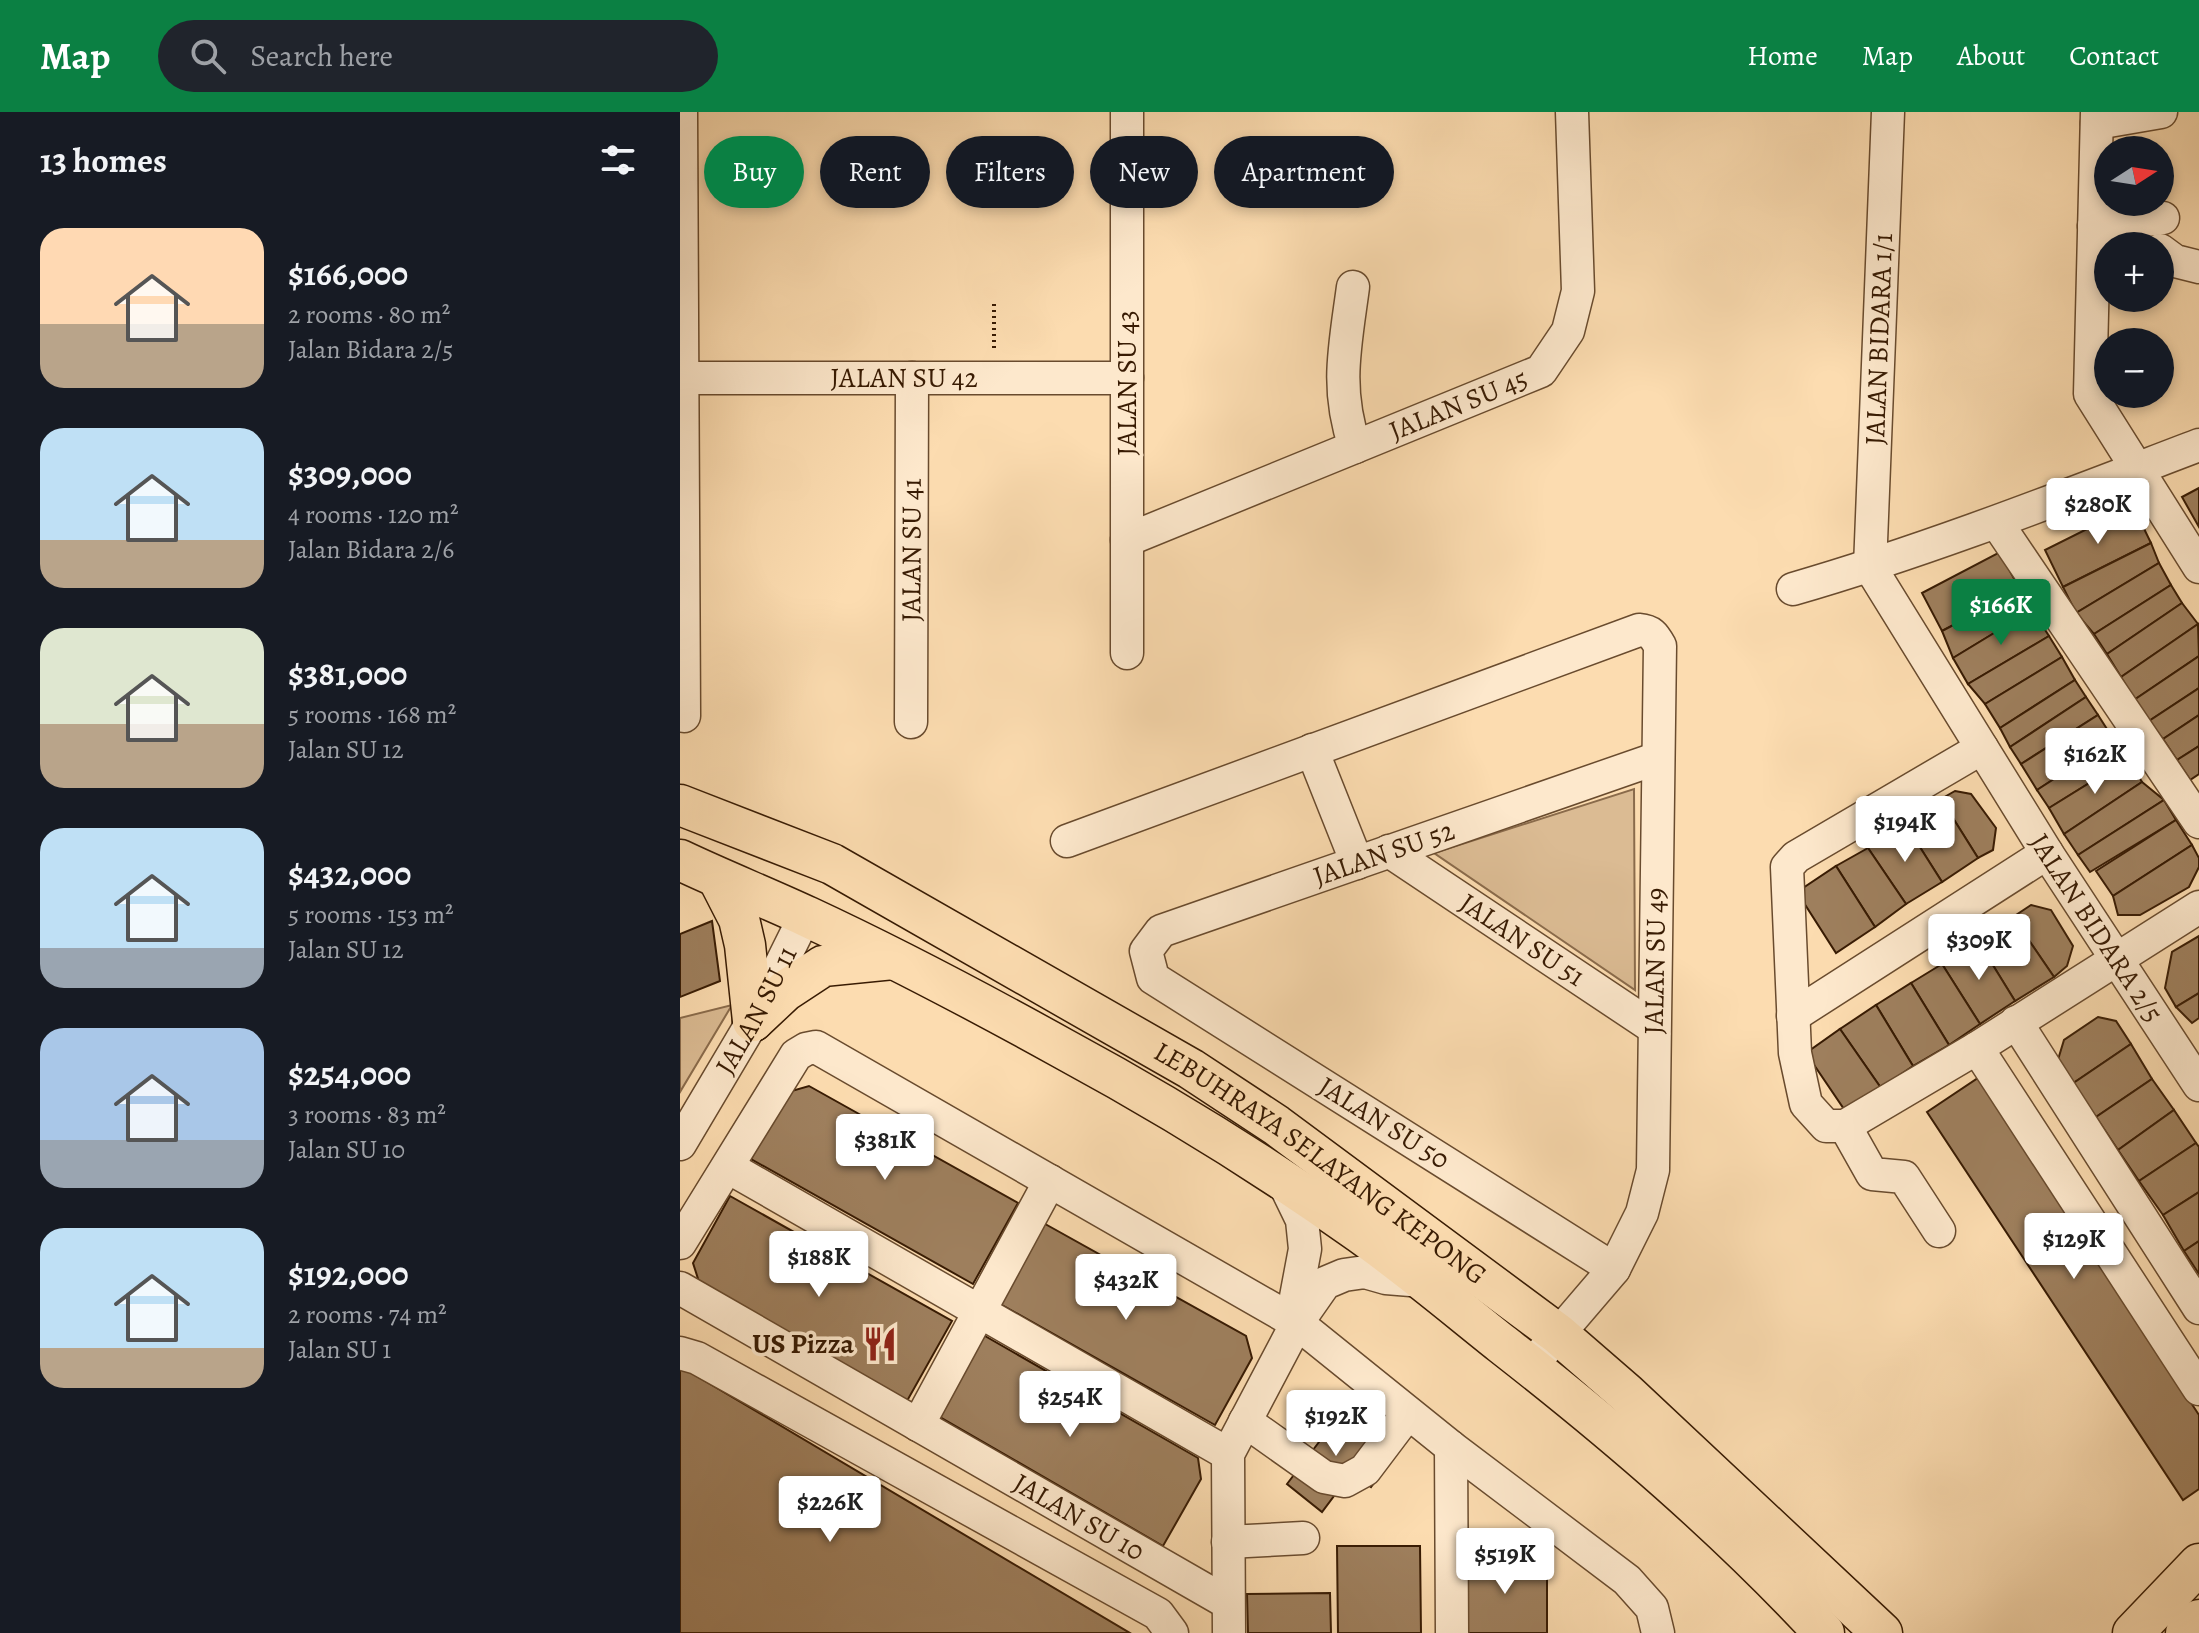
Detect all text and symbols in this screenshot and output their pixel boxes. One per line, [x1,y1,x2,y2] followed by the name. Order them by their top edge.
[158,20,718,92] search box
[40,30,110,82] text: Map
[186,34,230,78] icon: search
[250,36,393,76] text: Search here
[1747,37,1818,75] text: Home
[1862,37,1913,75] text: Map
[1957,37,2025,75] text: About
[2069,37,2159,75] text: Contact
[704,136,804,208] chip: Buy
[820,136,930,208] chip: Rent
[946,136,1074,208] chip: Filters
[1090,136,1198,208] chip: New
[1214,136,1394,208] chip: Apartment
[2094,136,2174,216] north arrow
[2094,136,2174,408] map controls
[40,137,167,184] text: 13 homes
[596,138,640,182] icon: filters
[1856,232,1902,446] street label: JALAN BIDARA 1/1
[2094,232,2174,312] button: +
[288,250,408,297] text: $166,000
[104,260,200,356] icon: home
[288,297,450,332] text: 2 rooms · 80 m²
[1108,310,1146,456] street label: JALAN SU 43
[2094,328,2174,408] button: −
[288,332,453,367] text: Jalan Bidara 2/5
[830,359,978,397] street label: JALAN SU 42
[1383,359,1533,450] street label: JALAN SU 45
[288,450,412,497] text: $309,000
[104,460,200,556] icon: home
[892,478,931,622] street label: JALAN SU 41
[2042,478,2154,546] pin: $280K
[2064,486,2132,521] text: $280K
[288,497,458,532] text: 4 rooms · 120 m²
[288,532,454,567] text: Jalan Bidara 2/6
[1945,579,2057,647] pin: $166K
[1970,587,2032,622] text: $166K
[288,650,407,697] text: $381,000
[104,660,200,756] icon: home
[288,697,456,732] text: 5 rooms · 168 m²
[2039,728,2151,796] pin: $162K
[288,732,404,767] text: Jalan SU 12
[2063,736,2127,771] text: $162K
[1849,796,1961,864] pin: $194K
[1874,804,1936,839] text: $194K
[1308,811,1460,896] street label: JALAN SU 52
[2021,826,2172,1030] street label: JALAN BIDARA 2/5
[288,850,411,897] text: $432,000
[104,860,200,956] icon: home
[1452,884,1592,995] street label: JALAN SU 51
[1635,887,1675,1035] street label: JALAN SU 49
[288,897,454,932] text: 5 rooms · 153 m²
[1923,914,2035,982] pin: $309K
[1946,922,2012,957] text: $309K
[288,932,404,967] text: Jalan SU 12
[706,940,806,1082] street label: JALAN SU 11
[1147,1033,1494,1294] street label: LEBUHRAYA SELAYANG KEPONG
[288,1050,411,1097] text: $254,000
[104,1060,200,1156] icon: home
[1311,1068,1457,1178] street label: JALAN SU 50
[288,1097,446,1132] text: 3 rooms · 83 m²
[829,1114,941,1182] pin: $381K
[854,1122,916,1157] text: $381K
[288,1132,405,1167] text: Jalan SU 10
[2018,1213,2130,1281] pin: $129K
[2042,1221,2106,1256] text: $129K
[763,1231,875,1299] pin: $188K
[787,1239,851,1274] text: $188K
[288,1250,409,1297] text: $192,000
[1070,1254,1182,1322] pin: $432K
[104,1260,200,1356] icon: home
[1093,1262,1159,1297] text: $432K
[288,1297,447,1332] text: 2 rooms · 74 m²
[752,1325,854,1363] place label: US Pizza
[861,1325,899,1363] restaurant icon: US Pizza
[288,1332,391,1367] text: Jalan SU 1
[1014,1371,1126,1439] pin: $254K
[1037,1379,1103,1414] text: $254K
[1280,1390,1392,1458] pin: $192K
[1304,1398,1368,1433] text: $192K
[1006,1464,1152,1570] street label: JALAN SU 10
[774,1476,886,1544] pin: $226K
[797,1484,863,1519] text: $226K
[1449,1528,1561,1596] pin: $519K
[1474,1536,1536,1571] text: $519K

